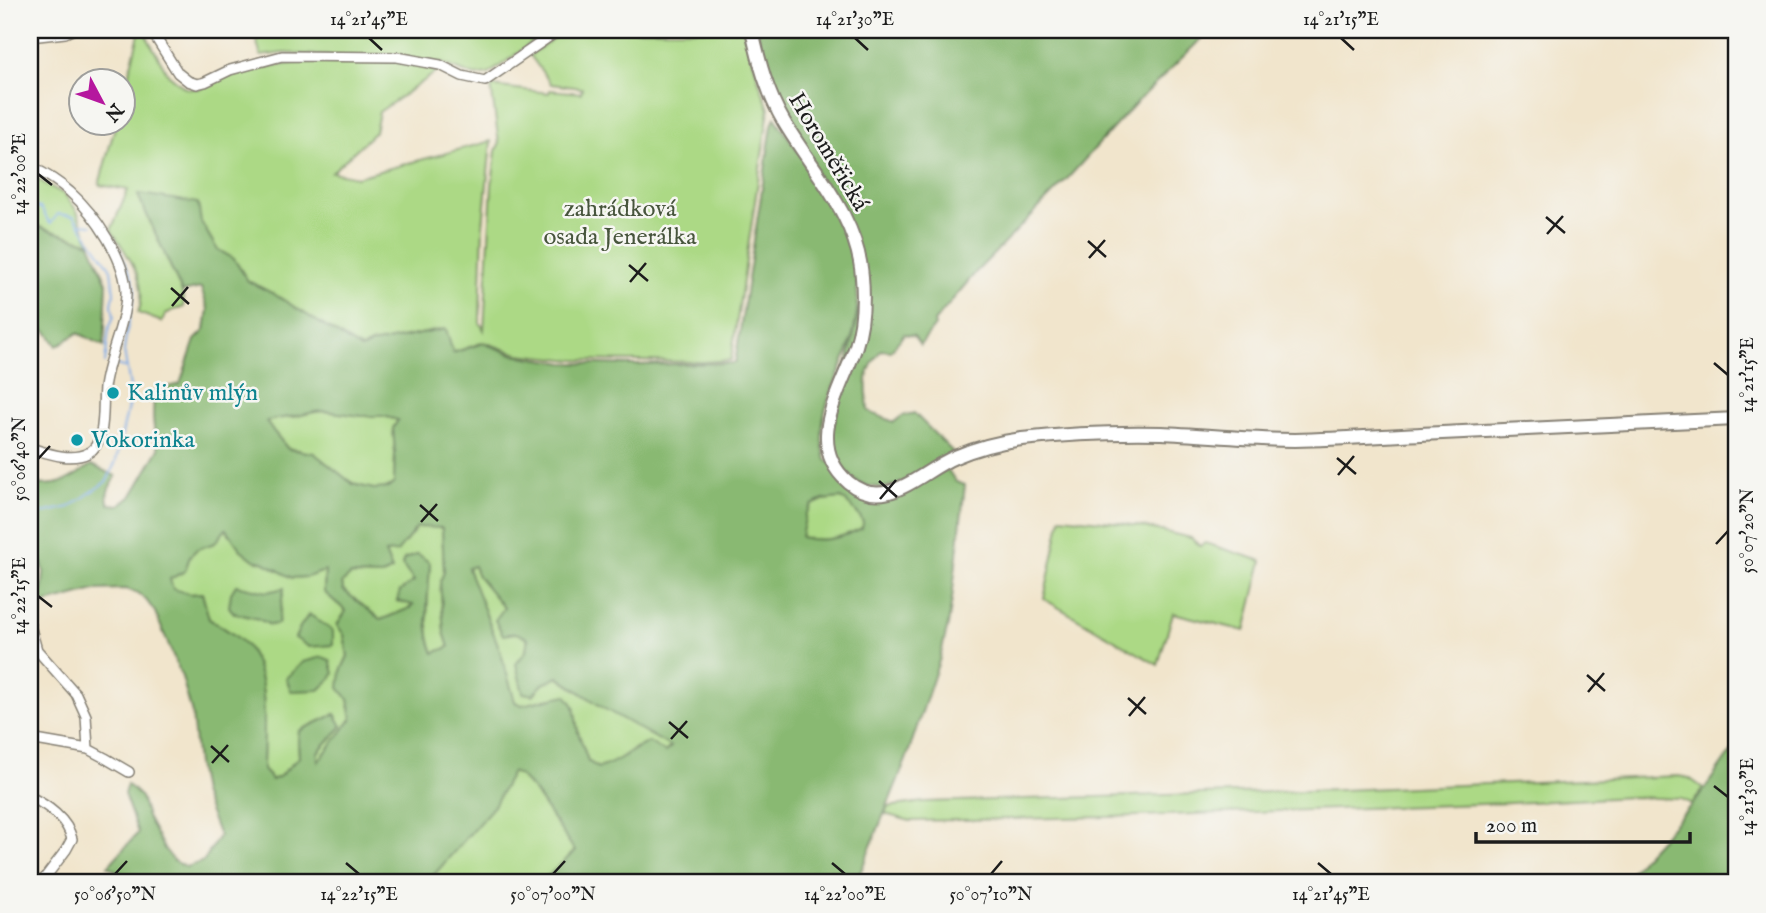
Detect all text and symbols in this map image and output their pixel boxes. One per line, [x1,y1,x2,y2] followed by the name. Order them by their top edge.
[330,9,408,32] text: 14°21'45"E
[816,9,894,32] text: 14°21'30"E
[1303,9,1379,32] text: 14°21'15"E
[66,66,136,136] north arrow
[780,87,876,218] street label: Horoměřická
[99,97,128,126] text: N
[9,133,32,215] text: 14°22'00"E
[543,194,697,253] park label: zahrádková osada Jenerálka
[1737,337,1760,413] text: 14°21'15"E
[127,378,258,409] place label: Kalinův mlýn
[105,385,121,401] marker: Kalinův mlýn
[9,416,32,501] text: 50°06'40"N
[90,425,196,456] place label: Vokorinka
[69,432,85,448] marker: Vokorinka
[1737,488,1760,574] text: 50°07'20"N
[9,557,32,635] text: 14°22'15"E
[1737,758,1760,836] text: 14°21'30"E
[1476,801,1689,845] scale bar
[1486,813,1537,840] text: 200 m
[74,884,157,907] text: 50°06'50"N
[320,884,398,907] text: 14°22'15"E
[510,884,596,907] text: 50°07'00"N
[804,884,886,907] text: 14°22'00"E
[949,884,1033,907] text: 50°07'10"N
[1292,884,1370,907] text: 14°21'45"E

